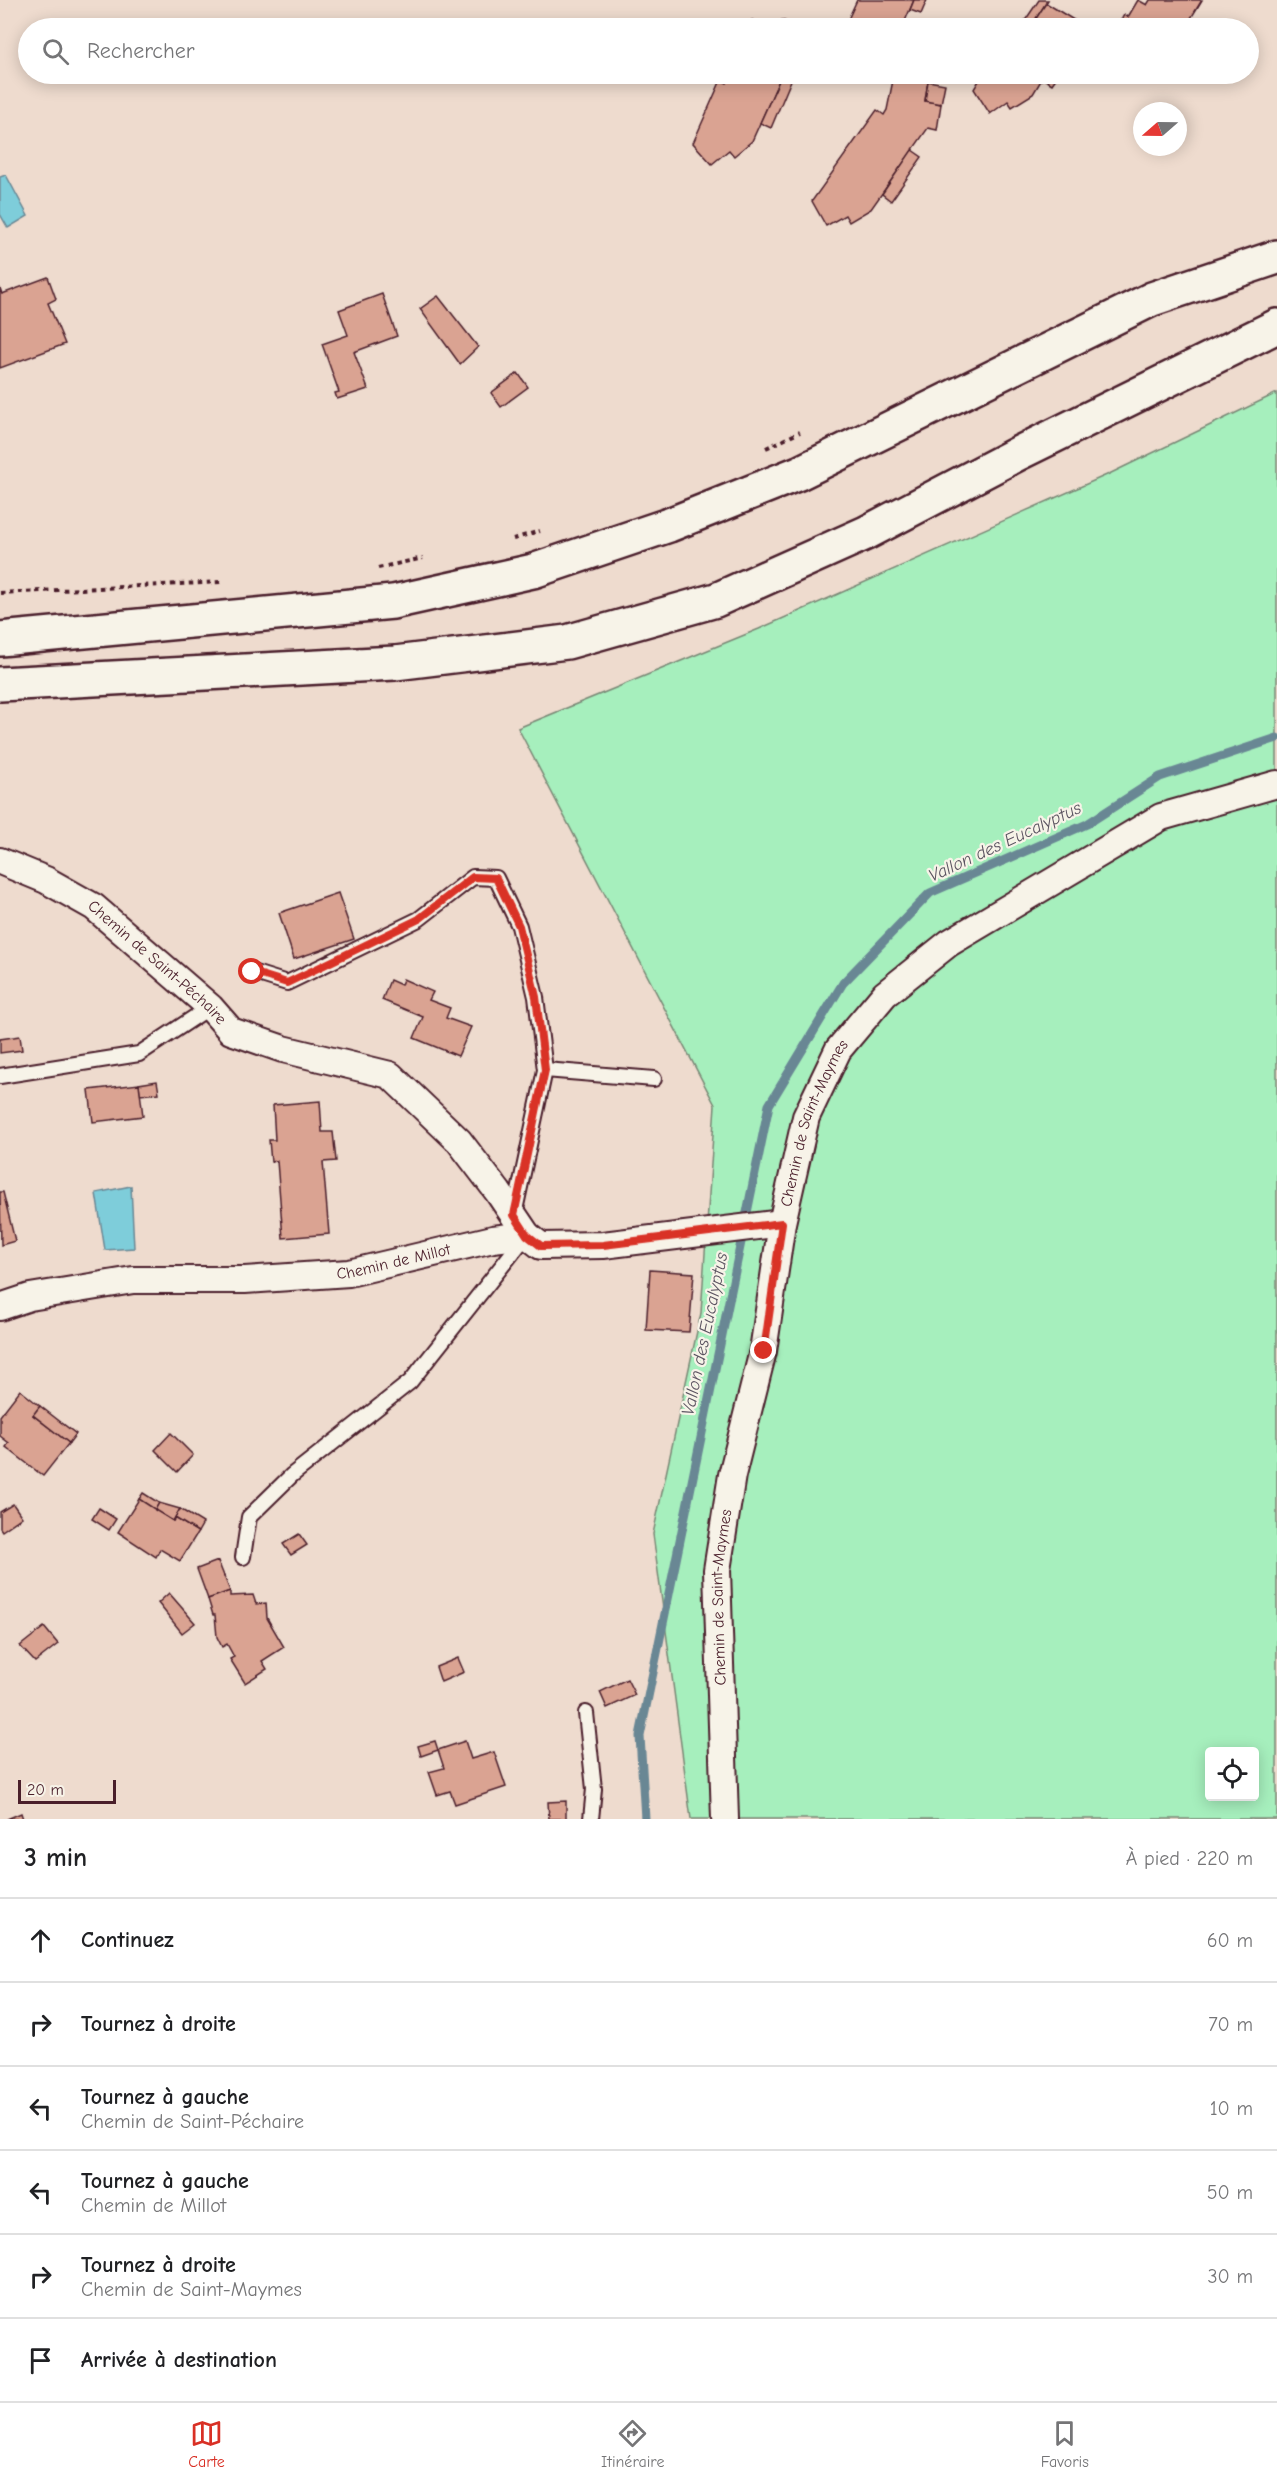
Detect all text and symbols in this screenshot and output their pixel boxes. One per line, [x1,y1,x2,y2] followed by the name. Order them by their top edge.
[18,18,1259,84] search box
[39,35,72,68] icon: search
[87,38,195,64] text: Rechercher
[1133,102,1187,156] north arrow
[925,797,1085,887] water label: Vallon des Eucalyptus
[85,897,230,1028] street label: Chemin de Saint-Péchaire
[238,958,264,984] route start
[777,1036,852,1208] street label: Chemin de Saint-Maymes
[336,1240,453,1283] street label: Chemin de Millot
[677,1250,733,1417] water label: Vallon des Eucalyptus
[750,1337,776,1363] route end
[708,1508,735,1686] street label: Chemin de Saint-Maymes
[1205,1747,1259,1801] map controls
[1205,1747,1259,1801] button: locate
[18,1777,116,1804] scale bar
[27,1781,64,1799] text: 20 m
[24,1843,87,1873] text: 3 min
[1126,1847,1253,1870] text: À pied · 220 m
[24,1924,57,1957] icon: ahead
[81,1927,174,1953] text: Continuez
[1207,1929,1253,1952] text: 60 m
[24,2008,57,2041] icon: right
[81,2011,236,2037] text: Tournez à droite
[1208,2013,1253,2036] text: 70 m
[81,2084,249,2110] text: Tournez à gauche
[24,2092,57,2125] icon: left
[1210,2097,1253,2120] text: 10 m
[81,2110,304,2133] text: Chemin de Saint-Péchaire
[81,2168,249,2194] text: Tournez à gauche
[24,2176,57,2209] icon: left
[1207,2181,1253,2204] text: 50 m
[81,2194,226,2217] text: Chemin de Millot
[81,2252,236,2278] text: Tournez à droite
[24,2260,57,2293] icon: right
[1207,2265,1253,2288] text: 30 m
[81,2278,302,2301] text: Chemin de Saint-Maymes
[24,2344,57,2377] icon: arrive
[81,2347,277,2373] text: Arrivée à destination
[188,2417,225,2471] tab: Carte
[601,2417,664,2471] tab: Itinéraire
[1041,2417,1089,2471] tab: Favoris

